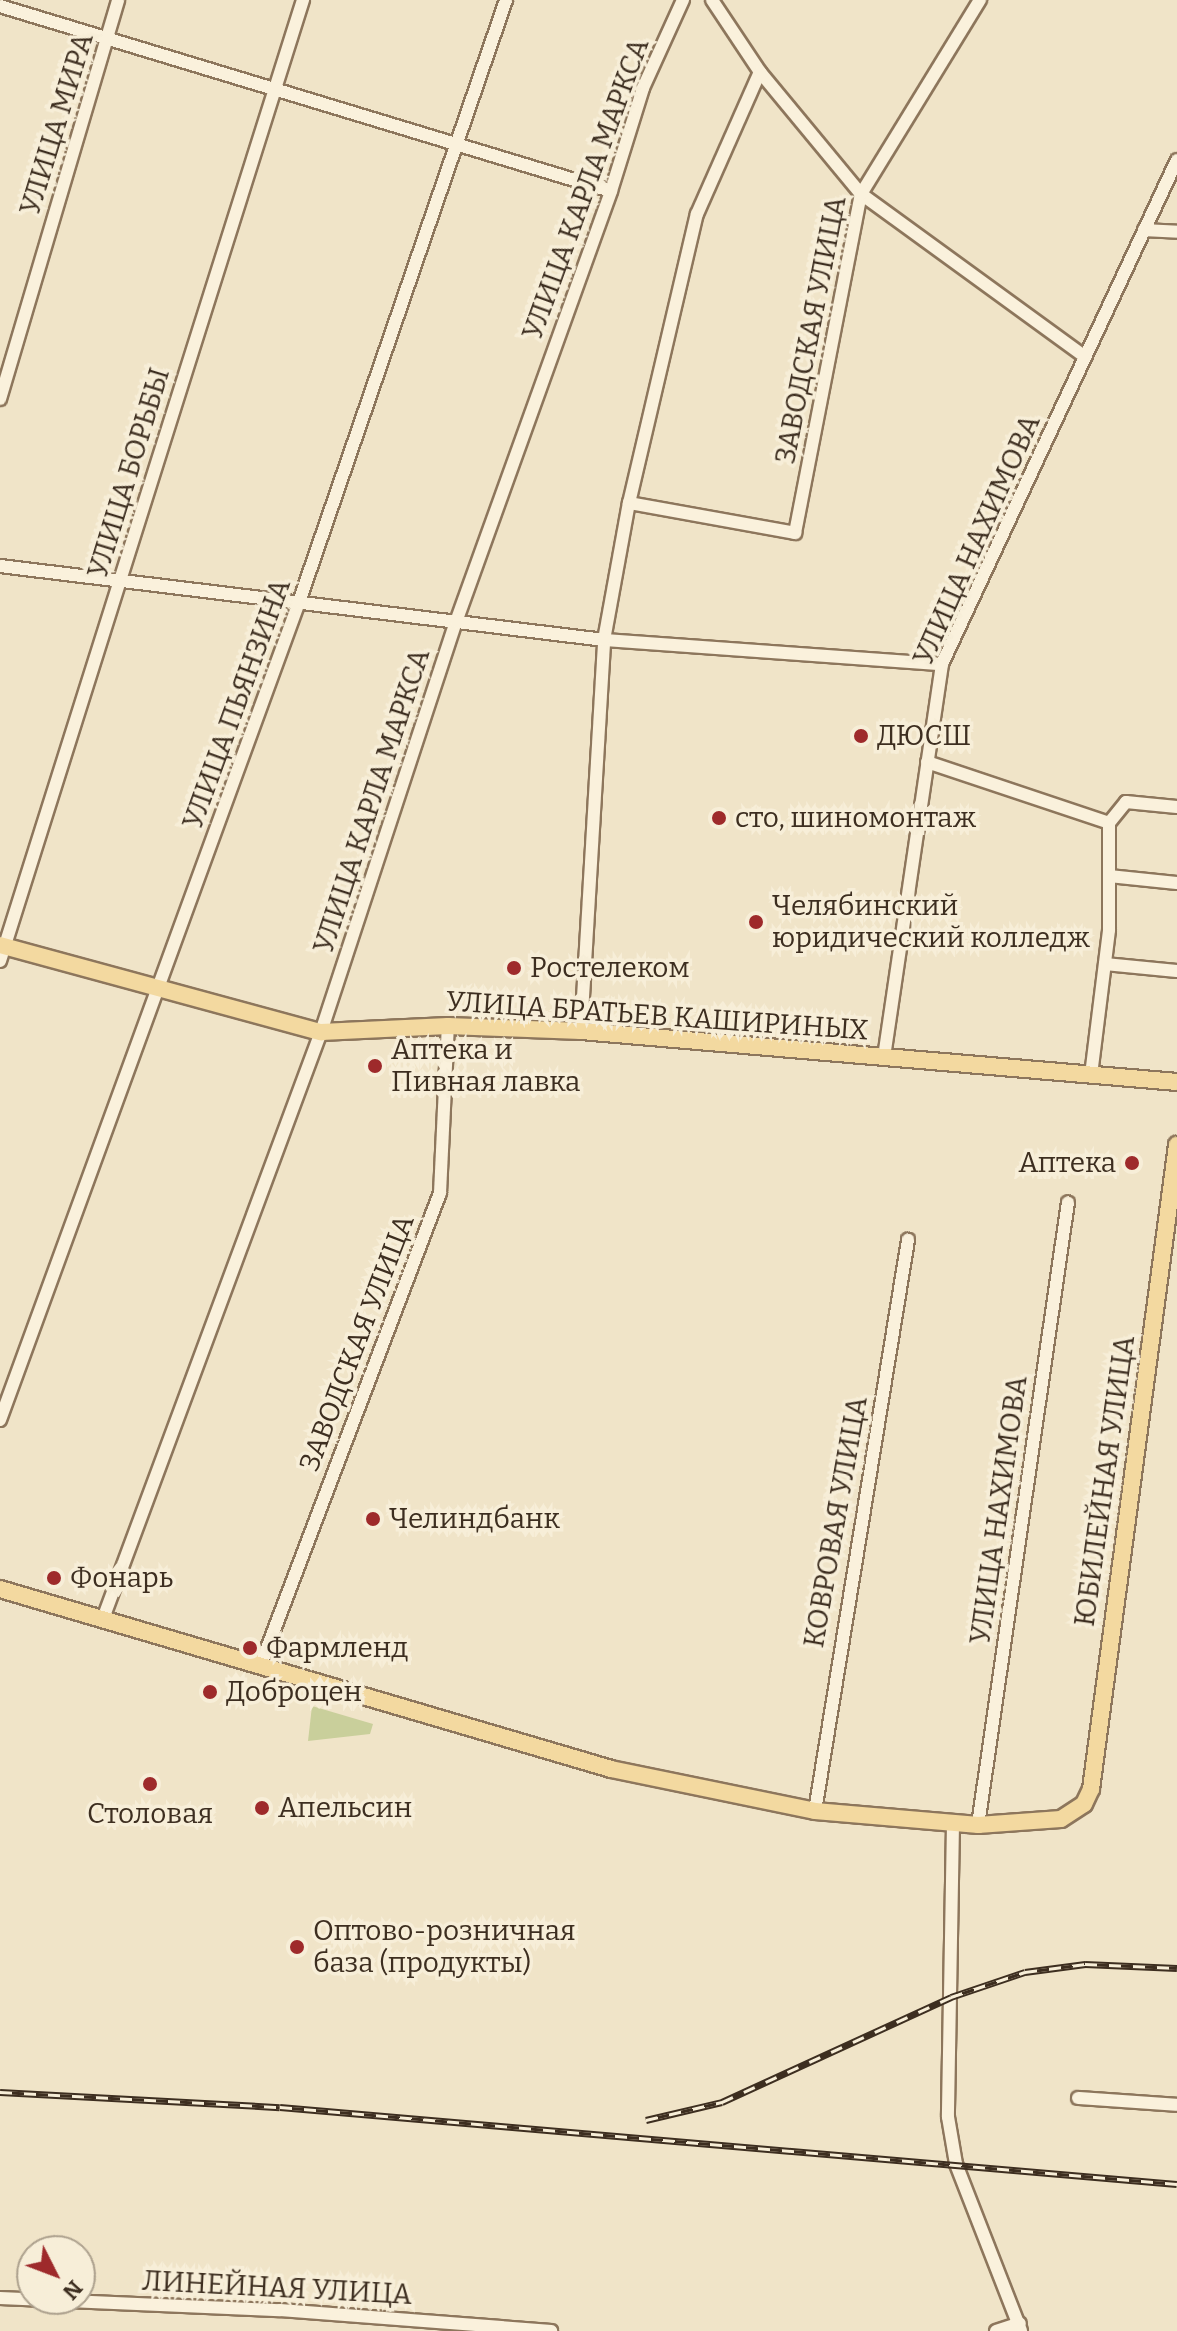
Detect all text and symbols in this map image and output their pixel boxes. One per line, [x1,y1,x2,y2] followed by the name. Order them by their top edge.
[13,29,101,219] street label: УЛИЦА МИРА
[516,34,656,344] street label: УЛИЦА КАРЛА МАРКСА
[769,193,853,467] street label: ЗАВОДСКАЯ УЛИЦА
[81,364,177,582] street label: УЛИЦА БОРЬБЫ
[907,410,1047,670] street label: УЛИЦА НАХИМОВА
[176,574,298,834] street label: УЛИЦА ПЬЯНЗИНА
[307,645,437,957] street label: УЛИЦА КАРЛА МАРКСА
[877,719,971,753] place label: ДЮСШ
[852,727,870,745] marker: ДЮСШ
[735,801,976,835] place label: сто, шиномонтаж
[710,809,728,827] marker: сто, шиномонтаж
[772,889,1090,955] place label: Челябинский юридический колледж
[747,913,765,931] marker: Челябинский юридический колледж
[530,951,690,985] place label: Ростелеком
[505,959,523,977] marker: Ростелеком
[445,984,869,1048] street label: УЛИЦА БРАТЬЕВ КАШИРИНЫХ
[391,1033,580,1099] place label: Аптека и Пивная лавка
[366,1057,384,1075] marker: Аптека и Пивная лавка
[1018,1146,1116,1180] place label: Аптека
[1123,1154,1141,1172] marker: Аптека
[293,1210,421,1476] street label: ЗАВОДСКАЯ УЛИЦА
[1068,1334,1142,1628] street label: ЮБИЛЕЙНАЯ УЛИЦА
[964,1374,1034,1646] street label: УЛИЦА НАХИМОВА
[797,1394,875,1650] street label: КОВРОВАЯ УЛИЦА
[389,1502,560,1536] place label: Челиндбанк
[364,1510,382,1528] marker: Челиндбанк
[70,1561,173,1595] place label: Фонарь
[45,1569,63,1587] marker: Фонарь
[266,1631,408,1665] place label: Фармленд
[241,1639,259,1657] marker: Фармленд
[226,1675,362,1709] place label: Доброцен
[201,1683,219,1701] marker: Доброцен
[141,1775,159,1793] marker: Столовая
[278,1791,412,1825] place label: Апельсин
[87,1797,213,1831] place label: Столовая
[253,1799,271,1817] marker: Апельсин
[313,1914,575,1980] place label: Оптово-розничная база (продукты)
[288,1938,306,1956] marker: Оптово-розничная база (продукты)
[16,2235,96,2315] north arrow
[141,2264,413,2312] street label: ЛИНЕЙНАЯ УЛИЦА
[57,2275,88,2305] text: N

